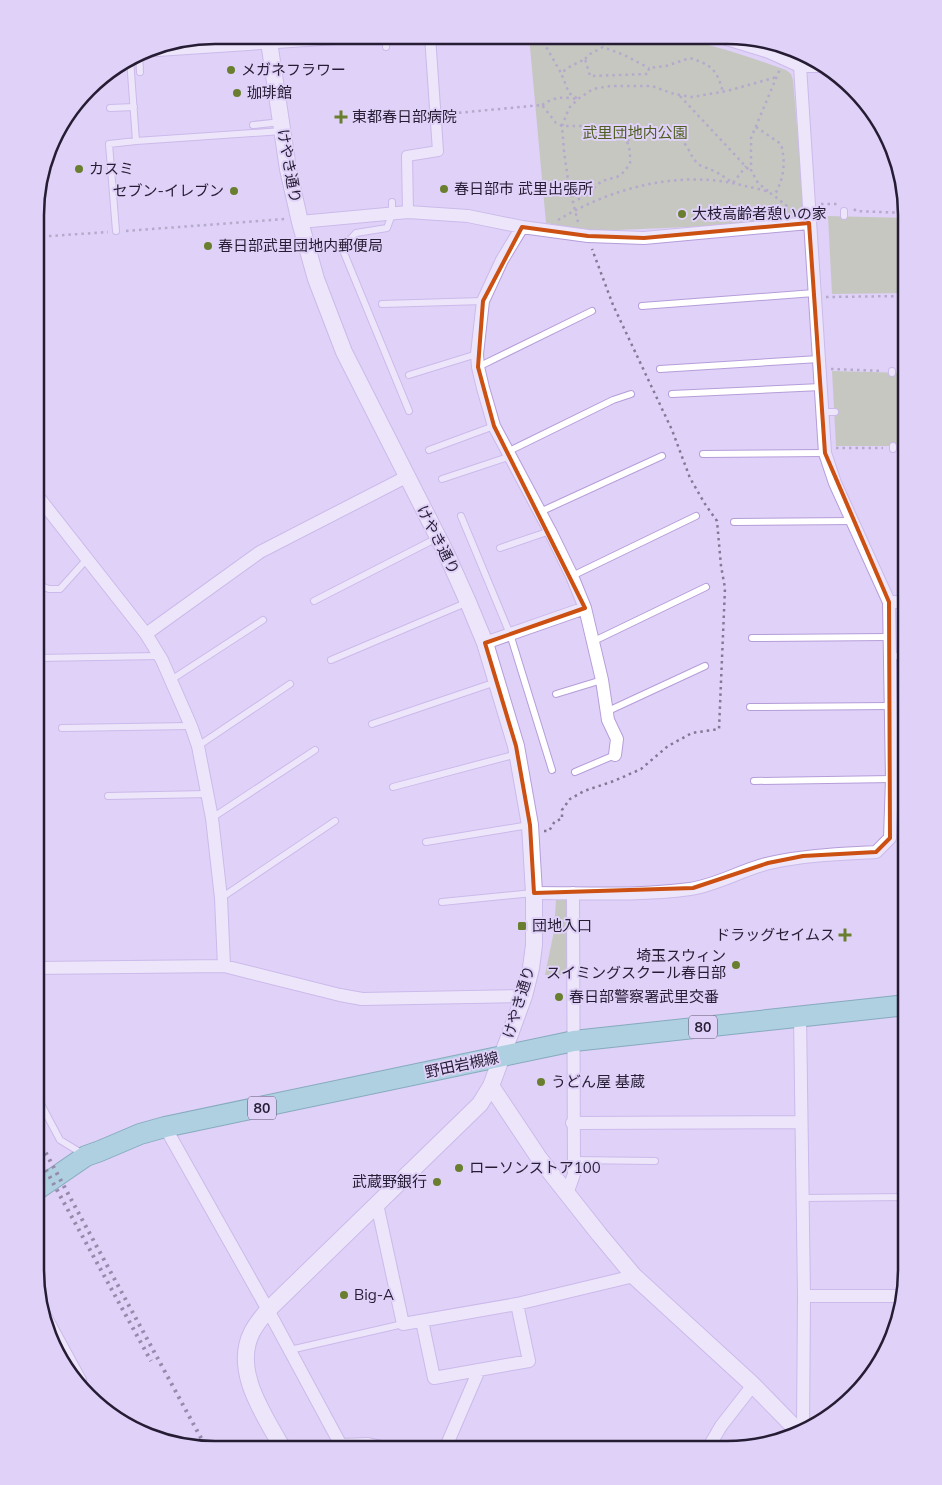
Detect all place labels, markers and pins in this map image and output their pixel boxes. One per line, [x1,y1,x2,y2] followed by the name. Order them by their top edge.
[241,60,346,79] place label: メガネフラワー
[225,64,237,76] marker: メガネフラワー
[247,83,292,102] place label: 珈琲館
[231,87,243,99] marker: 珈琲館
[352,107,457,126] place label: 東都春日部病院
[334,110,348,124] marker: 東都春日部病院
[89,159,134,178] place label: カスミ
[73,163,85,175] marker: カスミ
[454,179,593,198] place label: 春日部市 武里出張所
[113,181,224,200] place label: セブン-イレブン
[438,183,450,195] marker: 春日部市 武里出張所
[228,185,240,197] marker: セブン-イレブン
[692,204,827,223] place label: 大枝高齢者憩いの家
[676,208,688,220] marker: 大枝高齢者憩いの家
[218,236,383,255] place label: 春日部武里団地内郵便局
[202,240,214,252] marker: 春日部武里団地内郵便局
[532,916,592,935] place label: 団地入口
[516,920,528,932] marker: 団地入口
[715,925,835,944] place label: ドラッグセイムス
[839,929,851,941] marker: ドラッグセイムス
[546,946,726,982] place label: 埼玉スウィン スイミングスクール春日部
[730,959,742,971] marker: 埼玉スウィン スイミングスクール春日部
[569,987,719,1006] place label: 春日部警察署武里交番
[553,991,565,1003] marker: 春日部警察署武里交番
[551,1072,645,1091] place label: うどん屋 基蔵
[535,1076,547,1088] marker: うどん屋 基蔵
[469,1158,601,1177] place label: ローソンストア100
[453,1162,465,1174] marker: ローソンストア100
[352,1172,427,1191] place label: 武蔵野銀行
[431,1176,443,1188] marker: 武蔵野銀行
[354,1285,394,1304] place label: Big-A
[338,1289,350,1301] marker: Big-A

